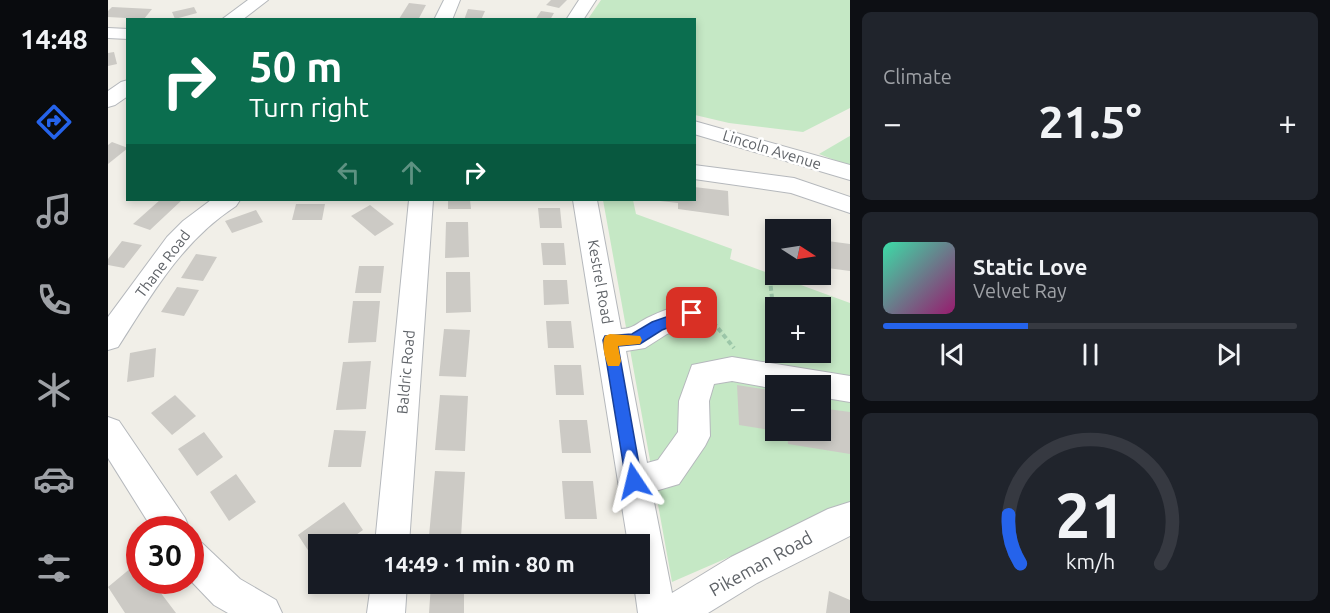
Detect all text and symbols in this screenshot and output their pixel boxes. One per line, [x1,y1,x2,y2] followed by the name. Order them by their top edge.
[20,24,88,54] text: 14:48
[150,42,228,120] icon: right
[249,43,343,90] text: 50 m
[883,65,952,88] text: Climate
[249,92,369,122] text: Turn right
[1038,96,1142,147] text: 21.5°
[33,101,75,143] icon: directions
[883,104,902,141] text: −
[1278,104,1297,141] text: +
[721,126,823,173] street label: Lincoln Avenue
[332,156,365,189] icon: left
[395,156,428,189] icon: ahead
[458,156,491,189] icon: right
[33,190,75,232] icon: music
[765,219,831,285] north arrow
[765,219,831,441] map controls
[132,227,193,301] street label: Thane Road
[585,238,616,325] street label: Kestrel Road
[973,254,1088,279] text: Static Love
[33,279,75,321] icon: phone
[973,279,1067,302] text: Velvet Ray
[666,287,717,338] pin
[675,296,708,329] icon: arrive
[765,297,831,363] button: +
[393,329,418,415] street label: Baldric Road
[936,338,969,371] icon: previous
[1074,338,1107,371] icon: pause
[1212,338,1245,371] icon: next
[33,369,75,411] icon: climate
[765,375,831,441] button: −
[602,449,666,513] position arrow
[33,458,75,500] icon: car
[1055,480,1125,550] text: 21
[126,516,204,594] speed limit sign: 30
[706,527,815,600] street label: Pikeman Road
[33,547,75,589] icon: filters
[1065,549,1115,573] text: km/h
[383,551,575,576] text: 14:49 · 1 min · 80 m

